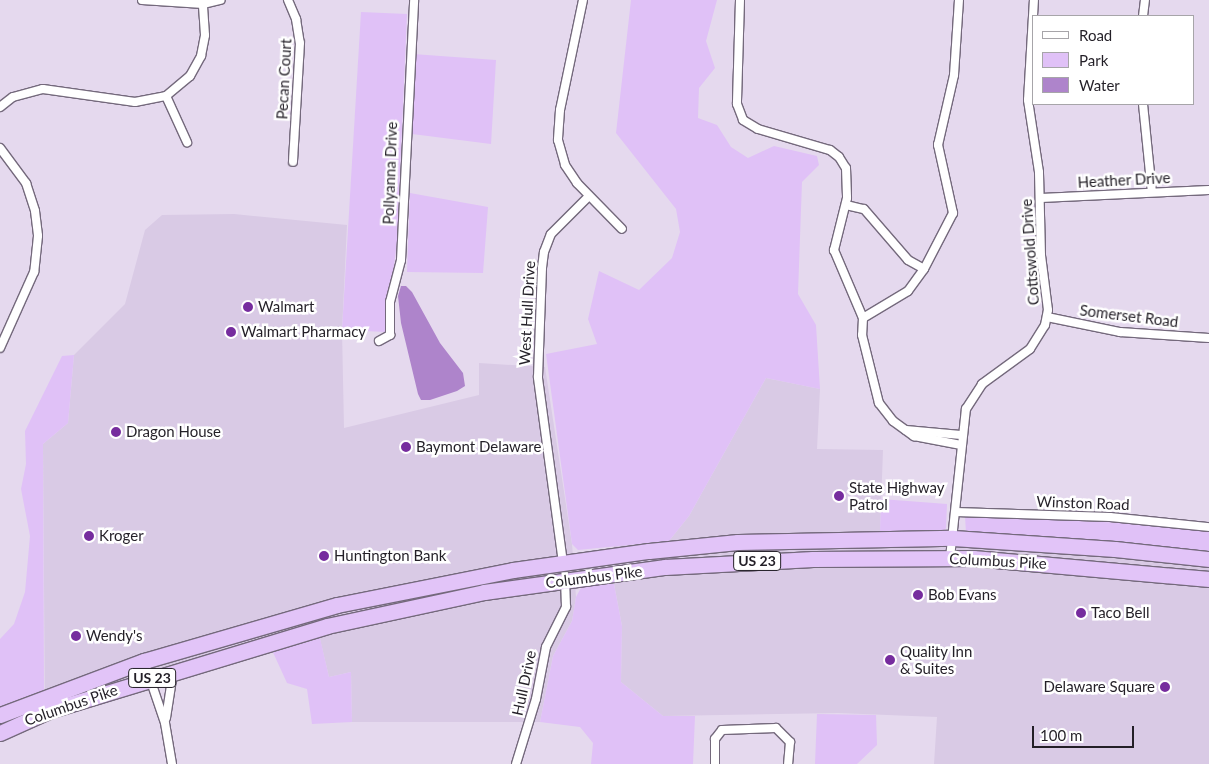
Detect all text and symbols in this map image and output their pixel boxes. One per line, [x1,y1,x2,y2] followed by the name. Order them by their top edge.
[1032,15,1194,105] legend
[1079,26,1112,44] text: Road
[273,38,295,120] street label: Pecan Court
[1079,51,1108,69] text: Park
[1079,76,1120,94] text: Water
[379,121,401,225] street label: Pollyanna Drive
[1077,169,1171,191] street label: Heather Drive
[1017,198,1043,306] street label: Cottswold Drive
[515,260,539,366] street label: West Hull Drive
[258,298,314,316] place label: Walmart
[242,301,254,313] marker: Walmart
[1079,301,1179,331] street label: Somerset Road
[241,323,366,341] place label: Walmart Pharmacy
[225,326,237,338] marker: Walmart Pharmacy
[126,423,221,441] place label: Dragon House
[110,426,122,438] marker: Dragon House
[416,438,541,456] place label: Baymont Delaware
[400,441,412,453] marker: Baymont Delaware
[849,478,944,513] place label: State Highway Patrol
[833,490,845,502] marker: State Highway Patrol
[1036,492,1130,514] street label: Winston Road
[99,527,144,545] place label: Kroger
[83,530,95,542] marker: Kroger
[334,547,446,565] place label: Huntington Bank
[949,549,1047,573] street label: Columbus Pike
[318,550,330,562] marker: Huntington Bank
[732,550,782,572] road number: US 23
[545,562,643,592] street label: Columbus Pike
[928,586,997,604] place label: Bob Evans
[912,589,924,601] marker: Bob Evans
[1091,604,1150,622] place label: Taco Bell
[1075,607,1087,619] marker: Taco Bell
[86,627,143,645] place label: Wendy's
[70,630,82,642] marker: Wendy's
[900,642,973,677] place label: Quality Inn & Suites
[508,649,540,717] street label: Hull Drive
[884,654,896,666] marker: Quality Inn & Suites
[127,666,177,690] road number: US 23
[1043,678,1155,696] place label: Delaware Square
[22,681,120,729] street label: Columbus Pike
[1159,681,1171,693] marker: Delaware Square
[1034,716,1136,748] scale bar
[1040,726,1082,744] text: 100 m

